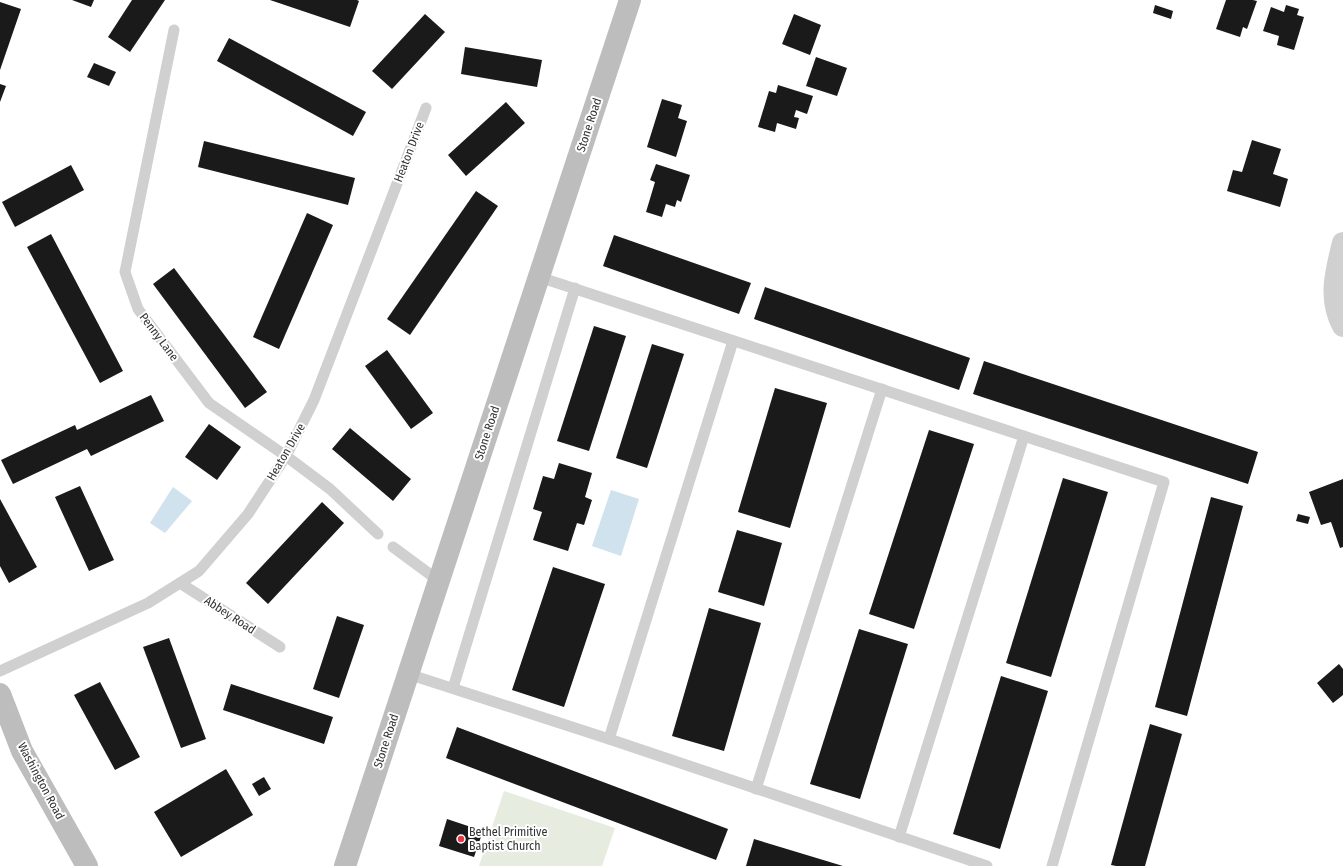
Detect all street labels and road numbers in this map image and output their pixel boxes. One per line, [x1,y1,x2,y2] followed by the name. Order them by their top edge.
[574,96,604,154] street label: Stone Road
[391,120,427,184] street label: Heaton Drive
[137,310,181,364] street label: Penny Lane
[472,404,502,462] street label: Stone Road
[264,421,308,483] street label: Heaton Drive
[202,593,258,637] street label: Abbey Road
[371,712,401,770] street label: Stone Road
[15,740,67,822] street label: Washington Road

